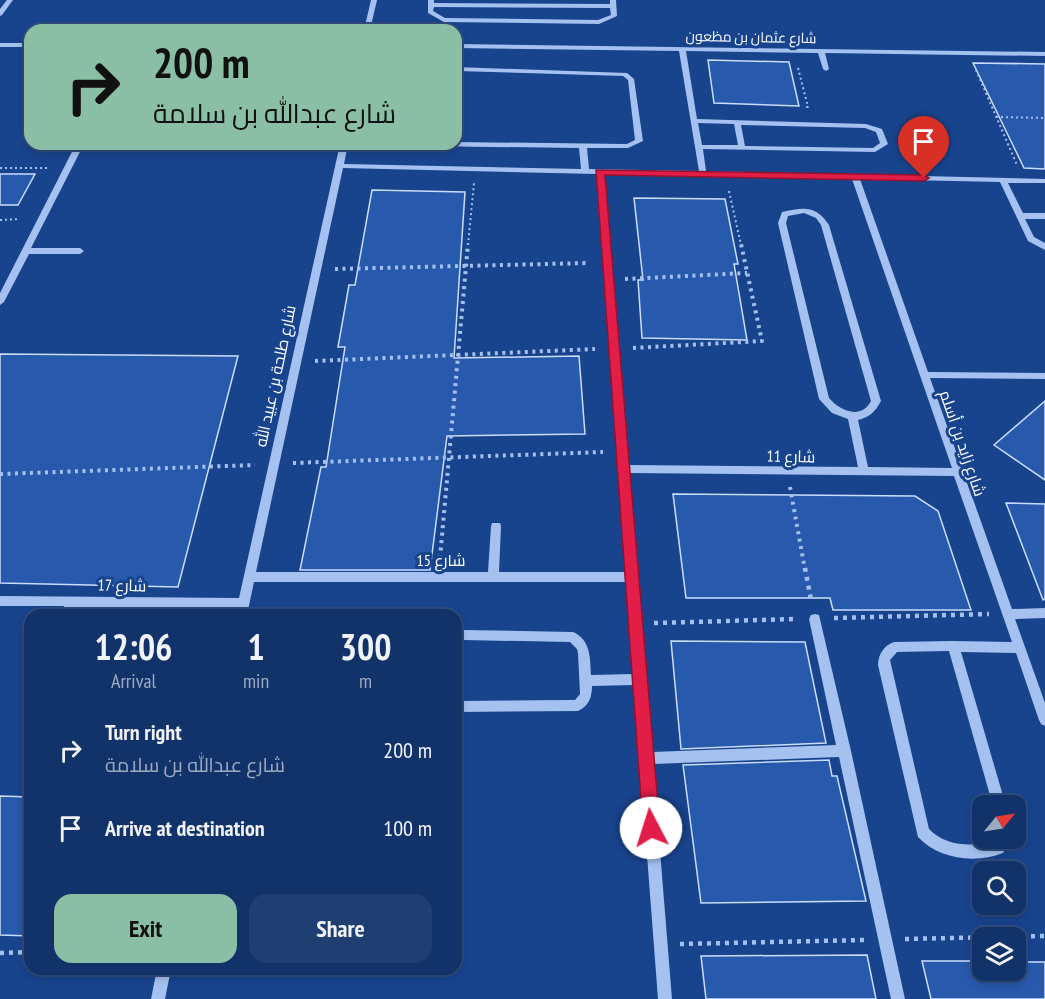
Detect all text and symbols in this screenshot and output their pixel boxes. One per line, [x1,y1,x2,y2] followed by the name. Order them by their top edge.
[686,27,816,47] street label: شارع عثمان بن مظعون
[153,35,250,90] text: 200 m
[54,48,132,126] icon: right
[153,96,396,130] text: شارع عبدالله بن سلامة
[898,116,949,178] pin
[907,125,940,158] icon: arrive
[250,303,302,449] street label: شارع طلحة بن عبيد الله
[934,387,991,499] street label: شارع زايد بن أسلم
[766,446,816,468] street label: شارع 11
[417,550,465,572] street label: شارع 15
[97,575,147,597] street label: شارع 17
[95,623,172,670] text: 12:06
[247,623,265,670] text: 1
[340,623,391,670] text: 300
[111,668,156,694] text: Arrival
[243,668,269,694] text: min
[359,668,372,694] text: m
[105,718,182,746] text: Turn right
[54,734,87,767] icon: right
[383,736,432,764] text: 200 m
[105,752,285,778] text: شارع عبدالله بن سلامة
[972,795,1026,849] north arrow
[972,795,1026,981] map controls
[619,796,683,860] position arrow
[54,812,87,845] icon: arrive
[105,814,265,842] text: Arrive at destination
[383,814,432,842] text: 100 m
[972,861,1026,915] button: search
[54,894,237,963] button: Exit
[249,894,432,963] button: Share
[972,927,1026,981] button: layers

